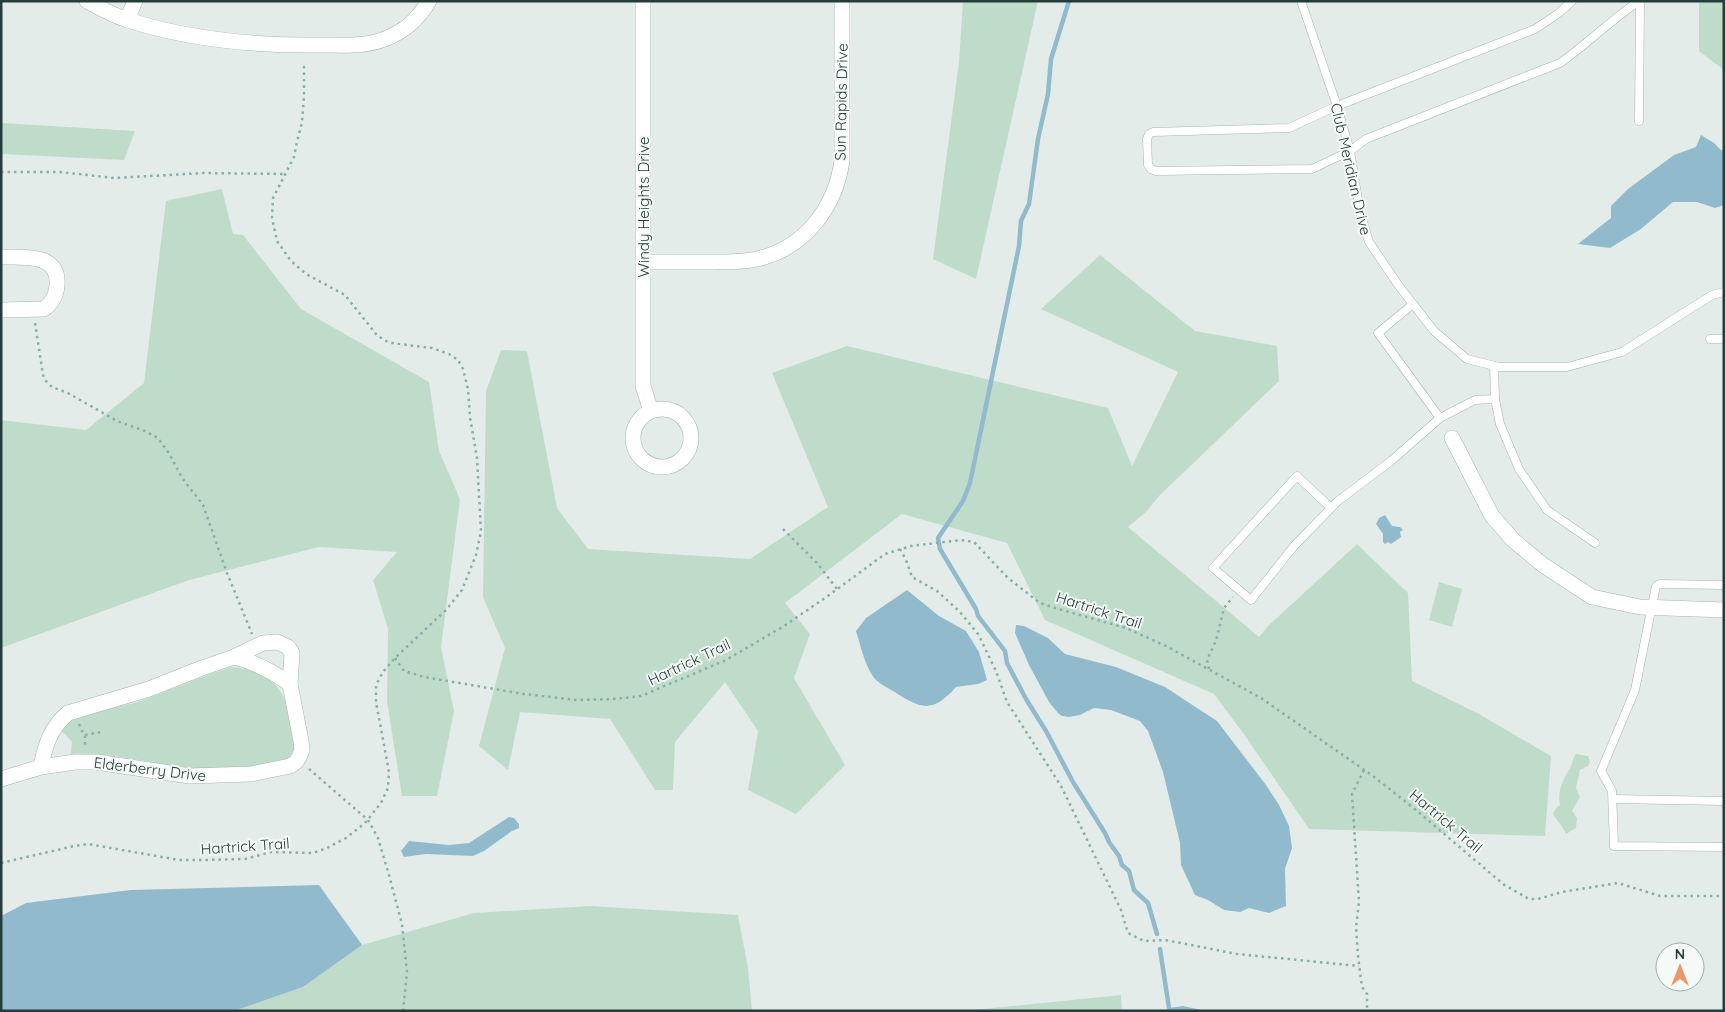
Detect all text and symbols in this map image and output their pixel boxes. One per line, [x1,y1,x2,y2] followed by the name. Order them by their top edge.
[830,43,852,161] street label: Sun Rapids Drive
[1327,101,1375,237] street label: Club Meridian Drive
[634,136,653,278] street label: Windy Heights Drive
[1054,587,1144,633] street label: Hartrick Trail
[645,635,733,689] street label: Hartrick Trail
[93,753,207,785] street label: Elderberry Drive
[1406,785,1486,857] street label: Hartrick Trail
[200,833,290,859] street label: Hartrick Trail
[1655,942,1705,992] north arrow
[1675,945,1685,963] text: N

